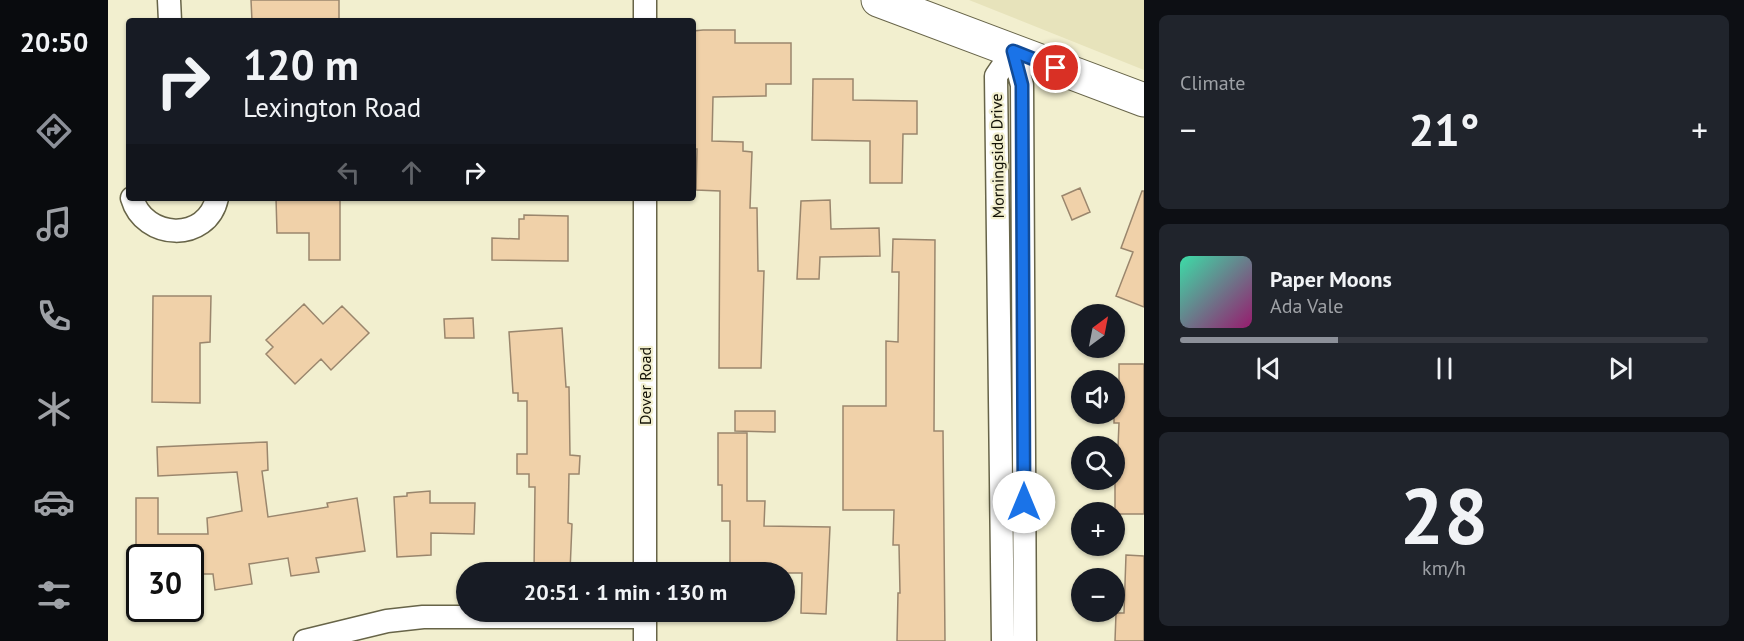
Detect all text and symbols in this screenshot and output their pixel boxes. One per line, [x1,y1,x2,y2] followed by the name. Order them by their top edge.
[20,25,88,59] text: 20:50
[243,37,359,92] text: 120 m
[144,42,222,120] icon: right
[1030,42,1081,93] pin
[1039,51,1072,84] icon: arrive
[1180,70,1246,96] text: Climate
[243,90,421,124] text: Lexington Road
[986,93,1008,219] street label: Morningside Drive
[1409,100,1479,158] text: 21°
[1180,108,1197,151] text: −
[1691,108,1708,151] text: +
[33,110,75,152] icon: directions
[332,156,365,189] icon: left
[395,156,428,189] icon: ahead
[458,156,491,189] icon: right
[33,203,75,245] icon: music
[1270,265,1392,293] text: Paper Moons
[1270,293,1343,319] text: Ada Vale
[33,295,75,337] icon: phone
[1071,304,1125,358] north arrow
[1071,304,1125,622] map controls
[635,347,655,425] street label: Dover Road
[1252,352,1285,385] icon: previous
[1428,352,1461,385] icon: pause
[1604,352,1637,385] icon: next
[1071,370,1125,424] button: sound
[33,388,75,430] icon: climate
[1071,436,1125,490] button: search
[1400,465,1488,566] text: 28
[992,470,1056,534] position arrow
[33,481,75,523] icon: car
[1071,502,1125,556] button: +
[126,544,204,622] speed limit sign: 30
[1422,555,1466,581] text: km/h
[1071,568,1125,622] button: −
[33,574,75,616] icon: filters
[524,578,727,606] text: 20:51 · 1 min · 130 m

